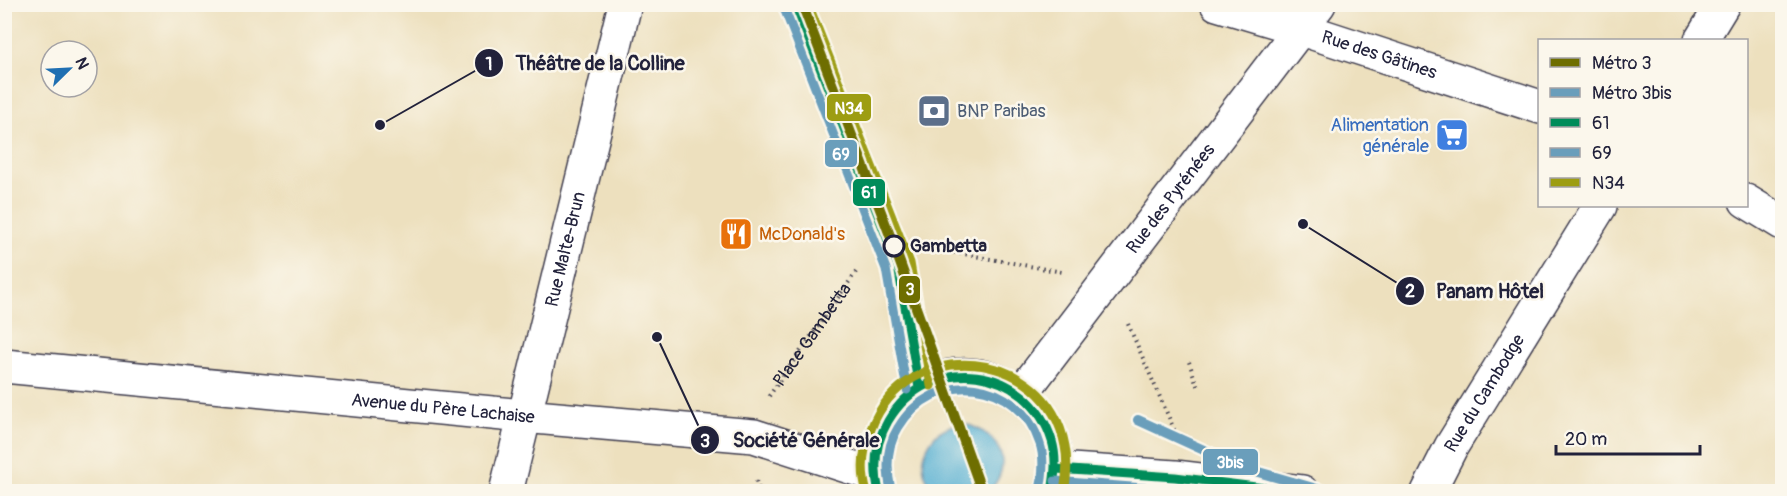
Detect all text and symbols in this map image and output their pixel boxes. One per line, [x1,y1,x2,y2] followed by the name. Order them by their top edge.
[1319,26,1440,85] street label: Rue des Gâtines
[39,39,99,99] north arrow
[1538,39,1748,207] legend
[474,44,697,82] callout: Théâtre de la Colline
[514,51,686,76] text: Théâtre de la Colline
[1592,52,1651,75] text: Métro 3
[485,53,493,76] text: 1
[70,54,93,72] text: N
[1592,82,1672,105] text: Métro 3bis
[826,93,872,122] line badge: N34
[916,93,952,129] bank icon: BNP Paribas
[834,99,864,119] text: N34
[957,100,1046,123] place label: BNP Paribas
[1592,112,1610,135] text: 61
[1331,114,1429,158] place label: Alimentation générale
[1434,117,1470,153] supermarket icon: Alimentation générale
[824,139,858,168] line badge: 69
[1121,139,1220,258] street label: Rue des Pyrénées
[1592,142,1612,165] text: 69
[832,145,850,165] text: 69
[1592,172,1625,195] text: N34
[852,178,886,207] line badge: 61
[861,183,877,203] text: 61
[541,189,591,309] street label: Rue Malte-Brun
[718,216,754,252] restaurant icon: McDonald's
[759,223,845,246] place label: McDonald's
[883,235,905,257] marker: Gambetta
[910,235,988,258] place label: Gambetta
[1395,272,1556,310] callout: Panam Hôtel
[898,275,921,304] line badge: 3
[768,279,857,391] street label: Place Gambetta
[1436,279,1544,304] text: Panam Hôtel
[906,280,915,300] text: 3
[1405,280,1415,303] text: 2
[1440,330,1530,457] street label: Rue du Cambodge
[350,389,536,429] street label: Avenue du Père Lachaise
[1556,418,1700,456] scale bar
[690,421,891,459] callout: Société Générale
[733,428,880,453] text: Société Générale
[1565,428,1607,451] text: 20 m
[700,430,710,453] text: 3
[1202,448,1259,476] line badge: 3bis
[1217,453,1244,473] text: 3bis

